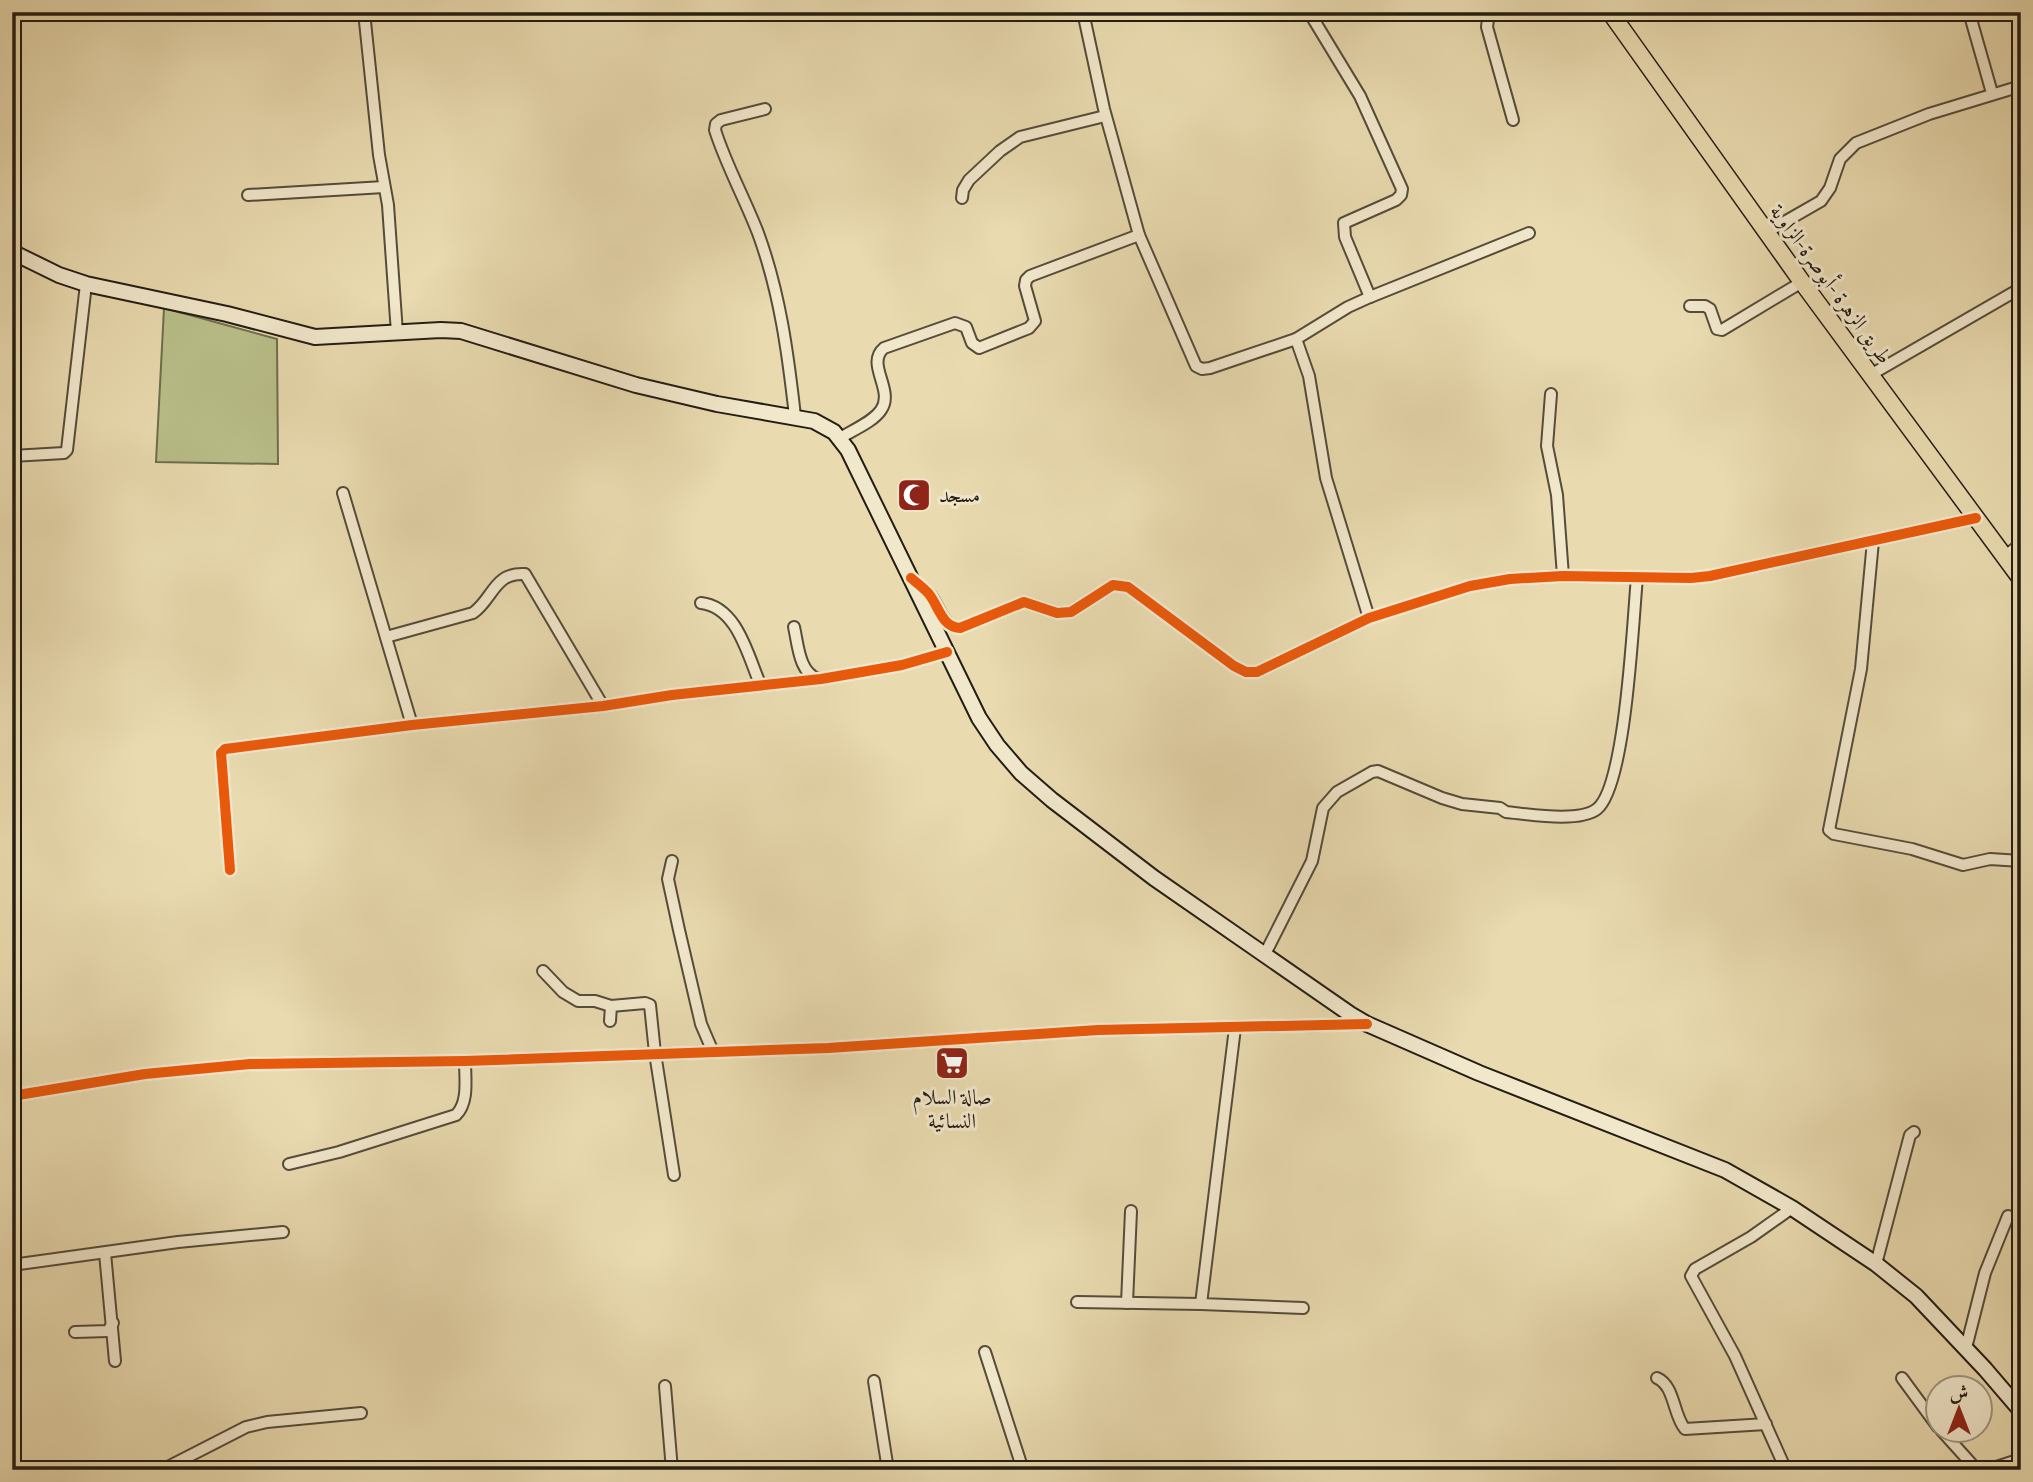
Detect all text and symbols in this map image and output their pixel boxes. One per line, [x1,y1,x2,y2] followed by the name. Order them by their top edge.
[1763,198,1899,370] street label: طريق الزهرة -أبوصرة-الزاوية
[895,476,933,514] mosque icon: مسجد
[939,481,980,509] place label: مسجد
[933,1044,971,1082] supermarket icon: صالة السلام النسائية
[912,1083,992,1135] place label: صالة السلام النسائية
[1924,1374,1994,1444] north arrow
[1950,1380,1968,1406] text: ش

